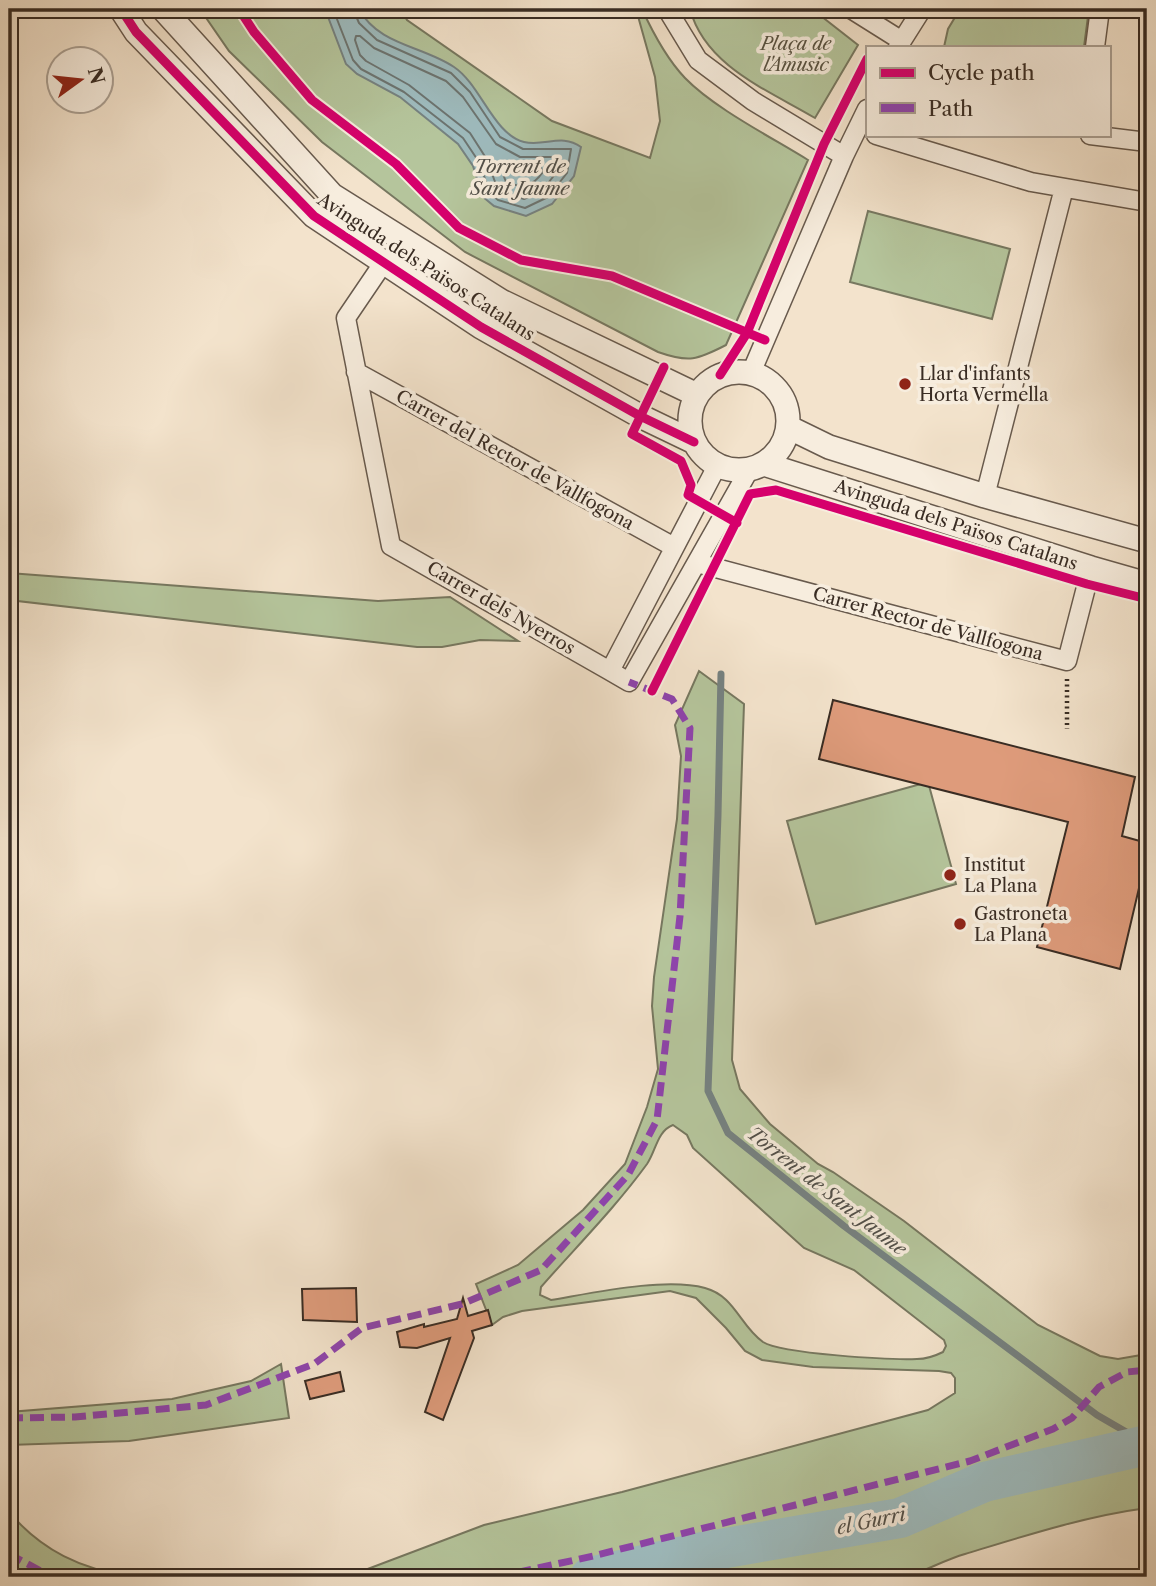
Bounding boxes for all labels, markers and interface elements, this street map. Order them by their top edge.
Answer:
park label: Plaça de l'Amusic [759,33,832,76]
north arrow [46,46,116,116]
legend [866,46,1110,136]
text: Cycle path [928,60,1035,85]
text: N [83,65,109,87]
text: Path [928,96,973,121]
water label: Torrent de Sant Jaume [470,155,570,200]
street label: Avinguda dels Països Catalans [312,188,539,346]
place label: Llar d'infants Horta Vermella [919,363,1049,406]
marker: Llar d'infants Horta Vermella [897,376,913,392]
street label: Carrer del Rector de Vallfogona [392,385,638,535]
street label: Avinguda dels Països Catalans [831,475,1080,575]
street label: Carrer dels Nyerros [423,557,579,659]
street label: Carrer Rector de Vallfogona [810,583,1046,665]
place label: Institut La Plana [964,854,1038,897]
marker: Institut La Plana [942,867,958,883]
place label: Gastroneta La Plana [974,903,1068,946]
marker: Gastroneta La Plana [952,916,968,932]
water label: Torrent de Sant Jaume [743,1122,912,1261]
water label: el Gurri [834,1502,909,1540]

